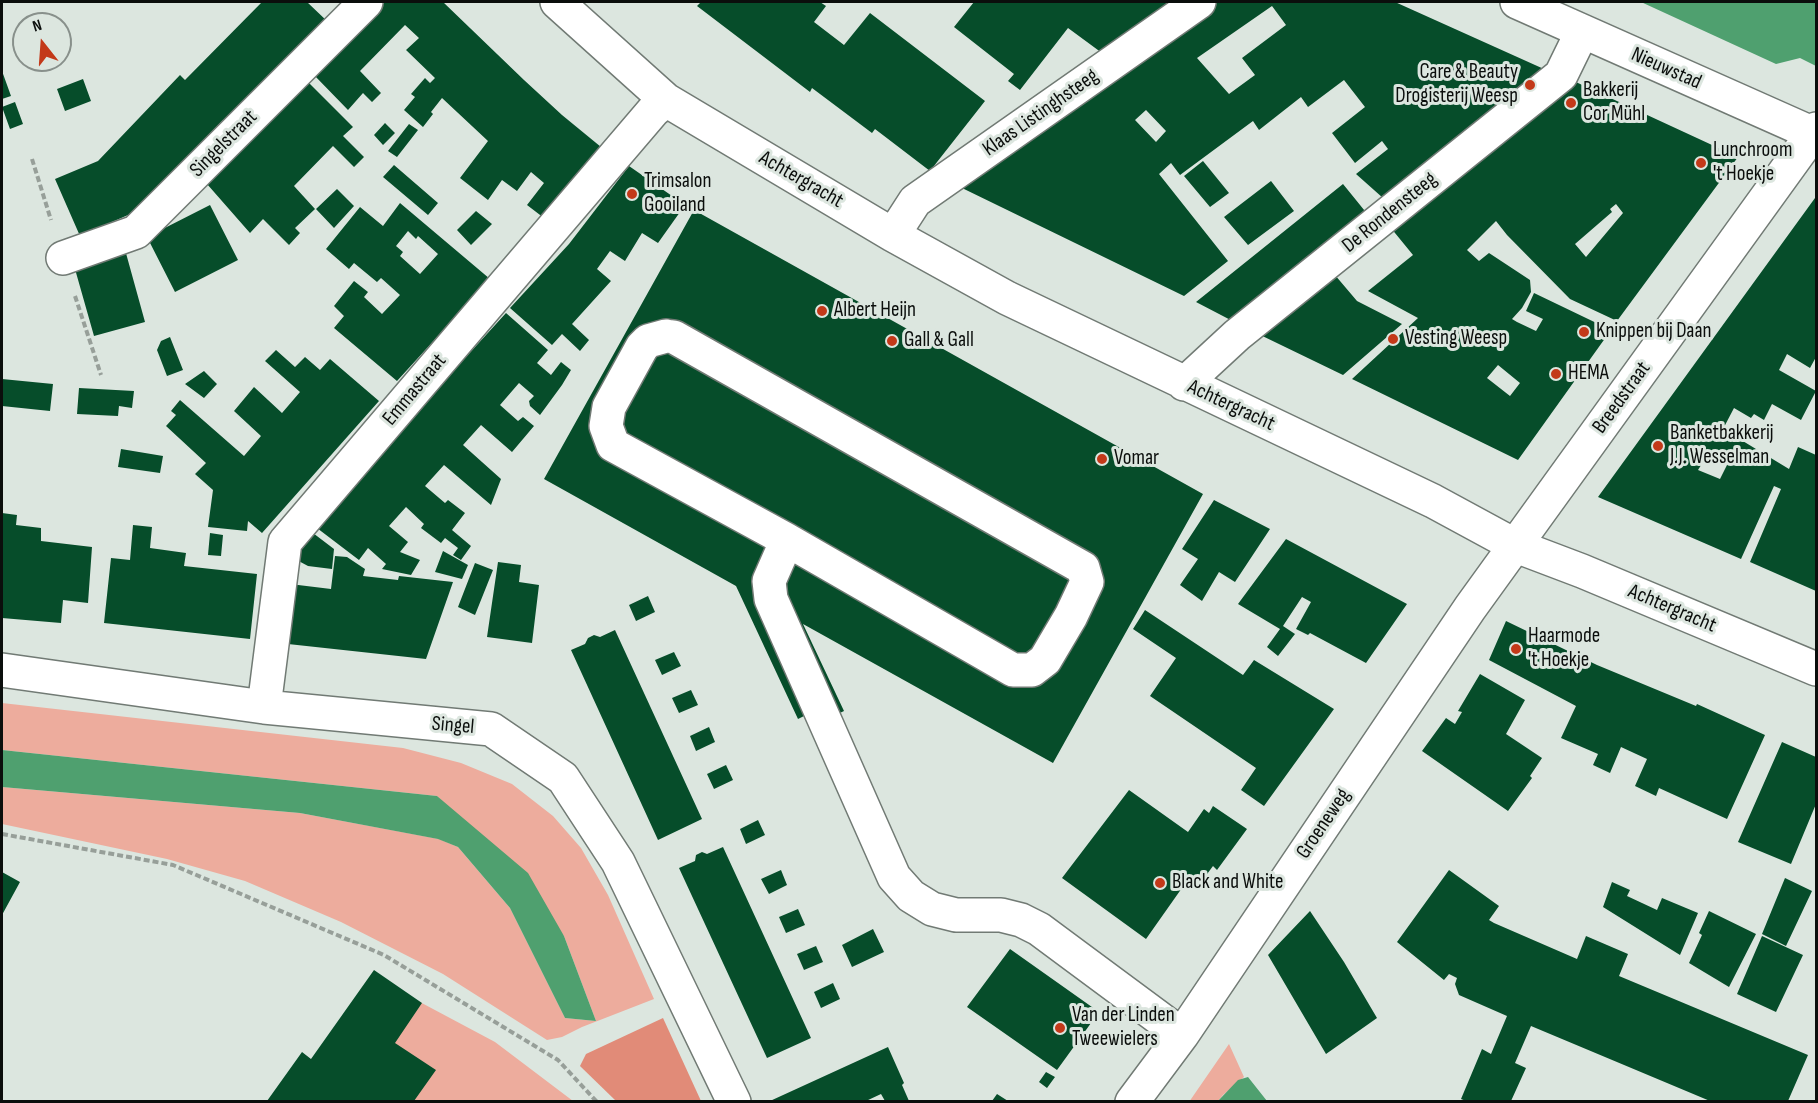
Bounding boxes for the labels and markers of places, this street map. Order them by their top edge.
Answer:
place label: Care & Beauty Drogisterij Weesp [1395,60,1518,110]
marker: Care & Beauty Drogisterij Weesp [1523,78,1537,92]
place label: Bakkerij Cor Mühl [1583,78,1645,128]
marker: Bakkerij Cor Mühl [1564,96,1578,110]
place label: Lunchroom 't Hoekje [1713,138,1793,188]
marker: Lunchroom 't Hoekje [1694,156,1708,170]
place label: Trimsalon Gooiland [644,169,712,219]
marker: Trimsalon Gooiland [625,187,639,201]
place label: Albert Heijn [834,298,916,324]
marker: Albert Heijn [815,304,829,318]
place label: Knippen bij Daan [1596,319,1711,345]
marker: Knippen bij Daan [1577,325,1591,339]
place label: Vesting Weesp [1405,326,1507,352]
place label: Gall & Gall [904,328,974,354]
marker: Vesting Weesp [1386,332,1400,346]
marker: Gall & Gall [885,334,899,348]
place label: HEMA [1568,361,1609,387]
marker: HEMA [1549,367,1563,381]
place label: Banketbakkerij J.J. Wesselman [1670,421,1774,471]
marker: Banketbakkerij J.J. Wesselman [1651,439,1665,453]
place label: Vomar [1114,446,1159,472]
marker: Vomar [1095,452,1109,466]
place label: Haarmode 't Hoekje [1528,624,1600,674]
marker: Haarmode 't Hoekje [1509,642,1523,656]
place label: Black and White [1172,870,1284,896]
marker: Black and White [1153,876,1167,890]
place label: Van der Linden Tweewielers [1072,1003,1175,1053]
marker: Van der Linden Tweewielers [1053,1021,1067,1035]

